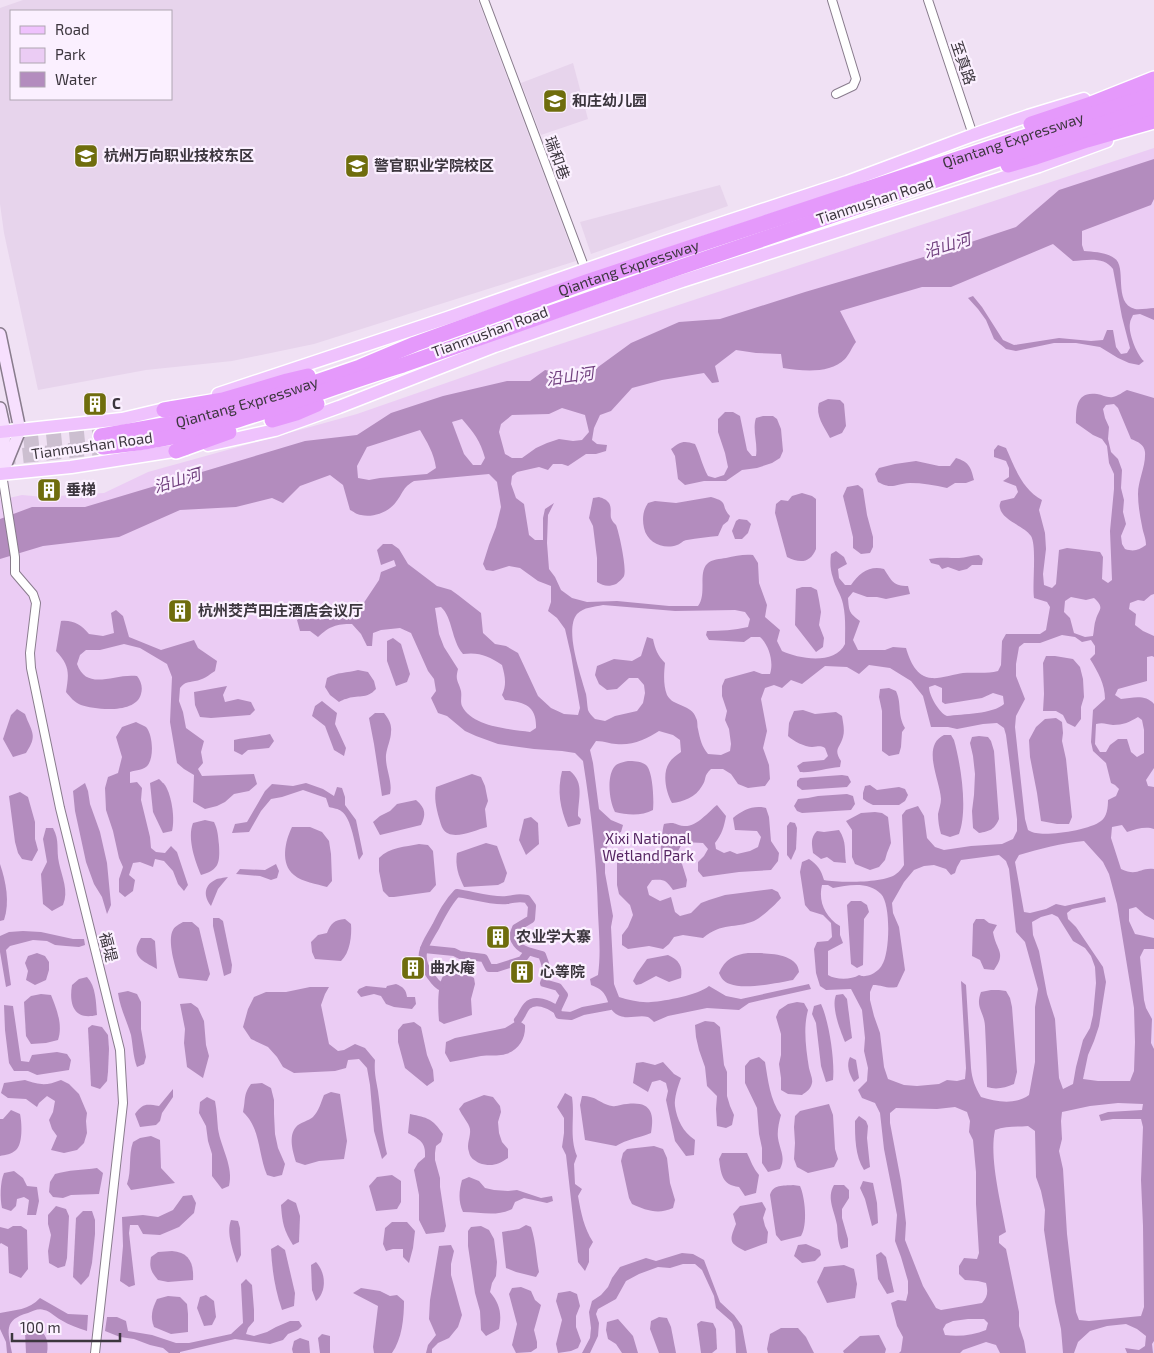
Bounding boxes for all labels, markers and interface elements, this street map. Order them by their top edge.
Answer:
legend [10,10,172,100]
text: Road [55,20,90,38]
street label: 至真路 [948,38,980,87]
text: Park [55,45,86,63]
text: Water [55,70,97,88]
school or university icon: 和庄幼儿园 [542,88,568,114]
place label: 和庄幼儿园 [572,91,647,109]
street label: Qiantang Expressway [940,108,1086,172]
street label: 瑞和巷 [542,133,574,182]
school or university icon: 杭州万向职业技校东区 [73,143,99,169]
place label: 杭州万向职业技校东区 [104,146,254,164]
school or university icon: 警官职业学院校区 [344,153,370,179]
place label: 警官职业学院校区 [374,156,494,174]
street label: Tianmushan Road [814,173,936,227]
water label: 沿山河 [921,228,975,261]
street label: Qiantang Expressway [555,235,701,300]
street label: Tianmushan Road [429,302,550,360]
water label: 沿山河 [545,362,598,388]
street label: Qiantang Expressway [174,372,320,432]
building icon: C [82,391,108,417]
place label: C [112,394,121,412]
street label: Tianmushan Road [30,428,154,462]
water label: 沿山河 [151,463,205,496]
building icon: 垂梯 [36,477,62,503]
place label: 垂梯 [66,480,96,498]
building icon: 杭州茭芦田庄酒店会议厅 [167,598,193,624]
place label: 杭州茭芦田庄酒店会议厅 [198,601,363,619]
park label: Xixi National Wetland Park [602,829,694,864]
building icon: 农业学大寨 [485,924,511,950]
place label: 农业学大寨 [516,927,591,945]
street label: 福堤 [97,930,121,963]
building icon: 曲水庵 [400,955,426,981]
place label: 曲水庵 [430,958,475,976]
building icon: 心等院 [509,959,535,985]
place label: 心等院 [540,962,585,980]
scale bar [12,1310,120,1342]
text: 100 m [20,1318,61,1336]

